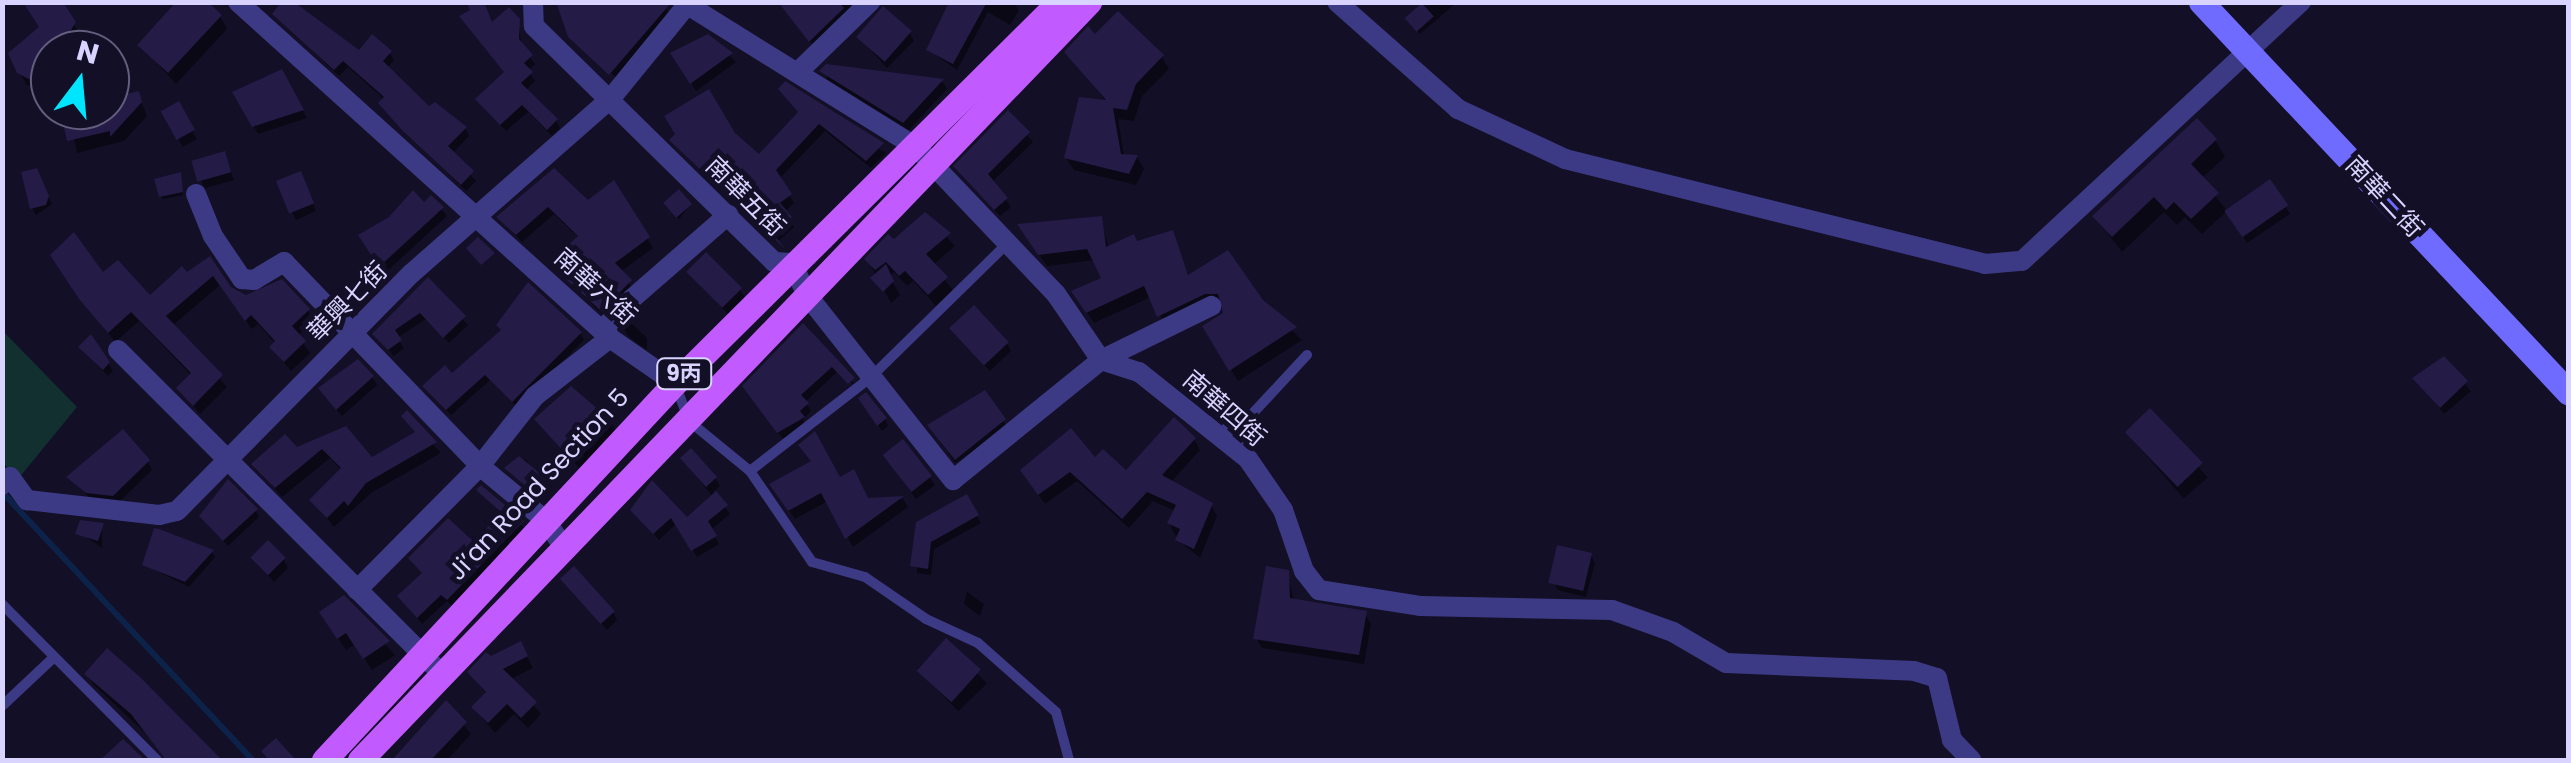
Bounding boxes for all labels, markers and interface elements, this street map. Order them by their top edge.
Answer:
north arrow [30,30,130,130]
text: N [72,31,103,74]
street label: 南華二街 [2339,150,2429,244]
street label: 南華五街 [699,151,791,243]
street label: 南華六街 [548,242,642,332]
street label: 華興七街 [302,256,394,348]
road number: 9丙 [654,357,714,391]
street label: 南華四街 [1176,365,1272,453]
street label: Ji’an Road Section 5 [442,383,636,587]

